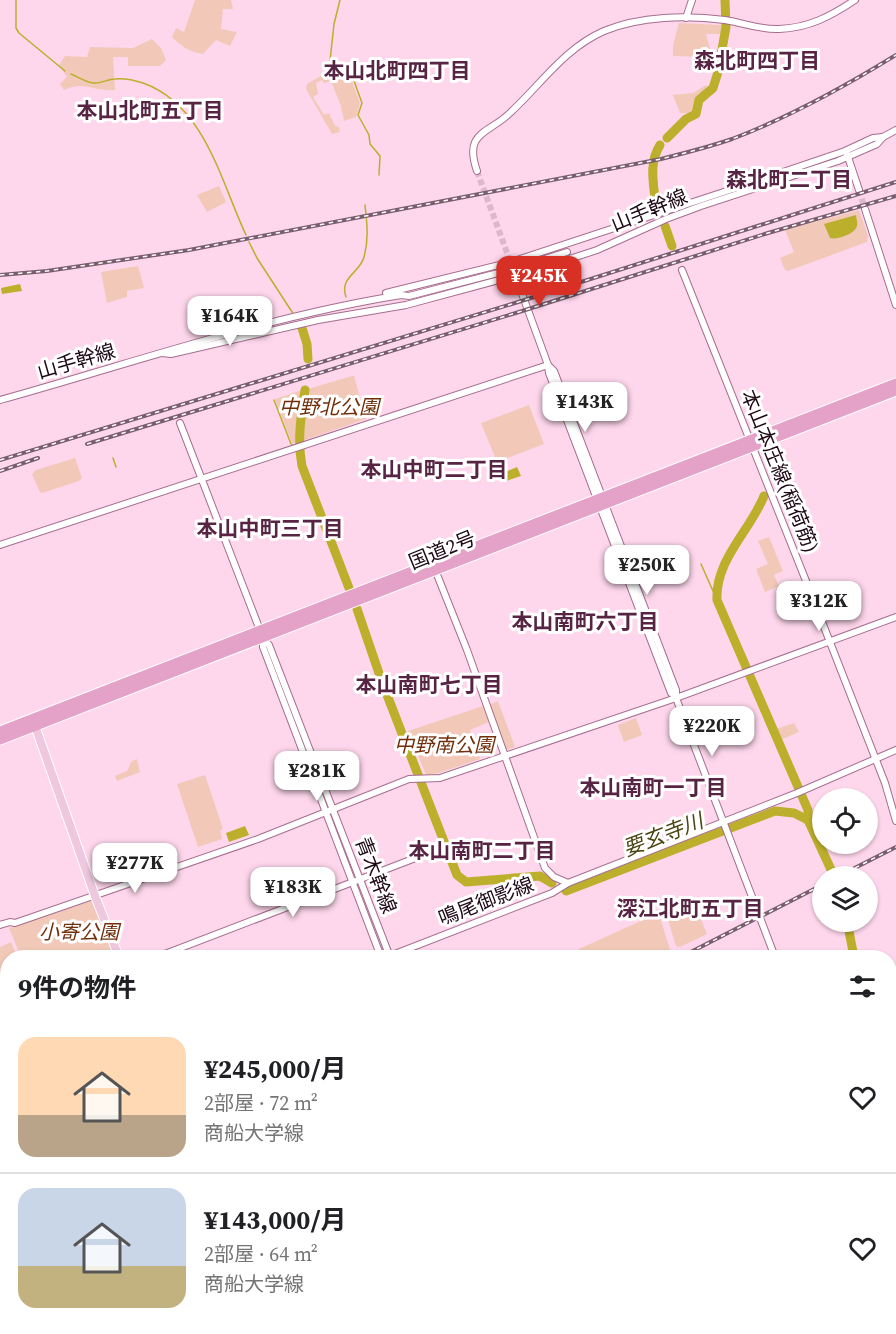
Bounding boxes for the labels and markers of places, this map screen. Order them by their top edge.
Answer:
pin: ¥245K [497,256,581,307]
pin: ¥164K [188,296,272,347]
pin: ¥143K [543,382,627,433]
pin: ¥250K [605,545,689,596]
pin: ¥312K [777,581,861,632]
pin: ¥220K [670,706,754,757]
pin: ¥281K [275,751,359,802]
pin: ¥277K [93,843,177,894]
pin: ¥183K [251,867,335,918]

